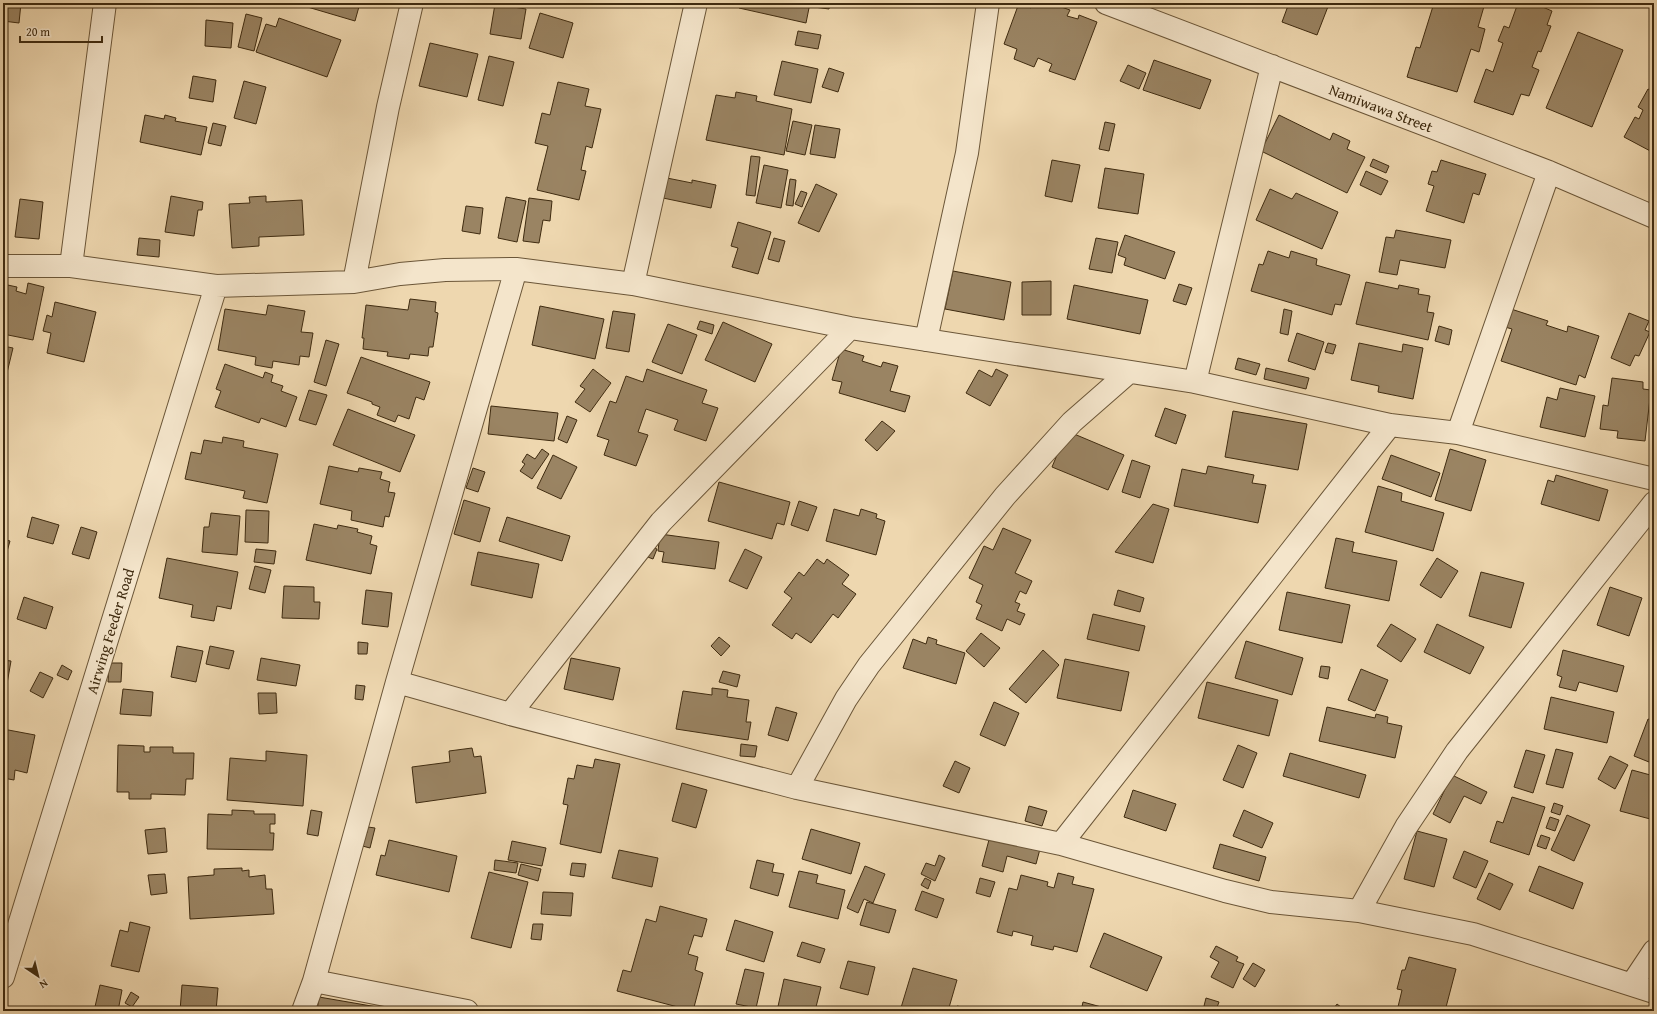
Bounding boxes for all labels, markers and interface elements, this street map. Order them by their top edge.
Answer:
scale bar [20,18,102,44]
text: 20 m [26,23,50,40]
street label: Namiwawa Street [1326,79,1436,138]
street label: Airwing Feeder Road [81,566,139,696]
north arrow [18,956,58,996]
text: N [36,976,51,993]

